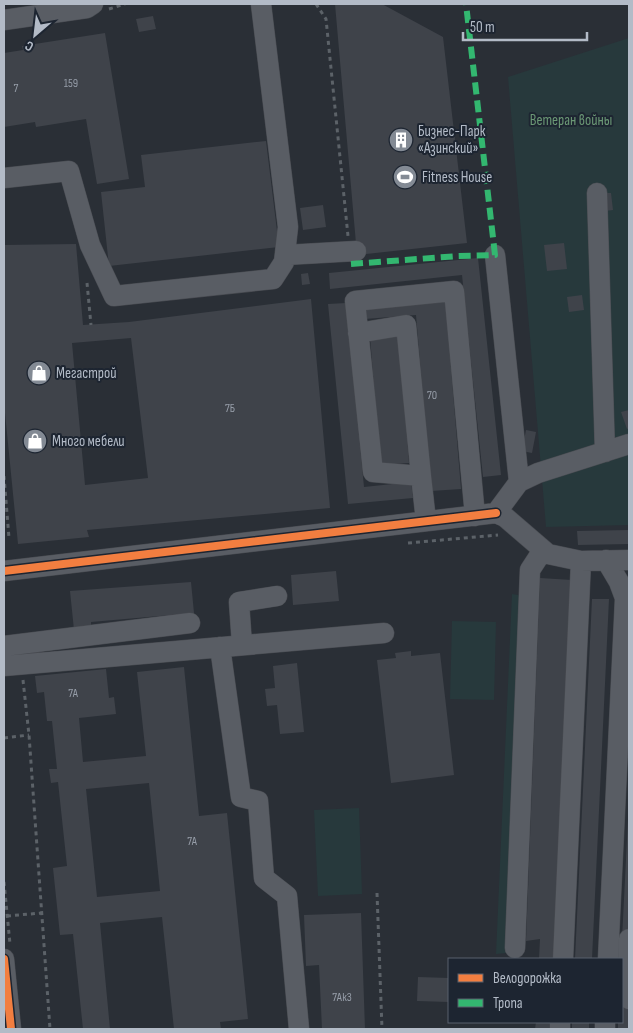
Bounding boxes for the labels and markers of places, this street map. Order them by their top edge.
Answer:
place label: Бизнес-Парк «Азинский» [418,122,486,158]
building icon: Бизнес-Парк «Азинский» [388,127,414,153]
sports icon: Fitness House [392,164,418,190]
place label: Fitness House [422,168,492,187]
shop icon: Мегастрой [26,360,52,386]
place label: Мегастрой [56,364,116,383]
shop icon: Много мебели [22,428,48,454]
place label: Много мебели [52,432,125,451]

